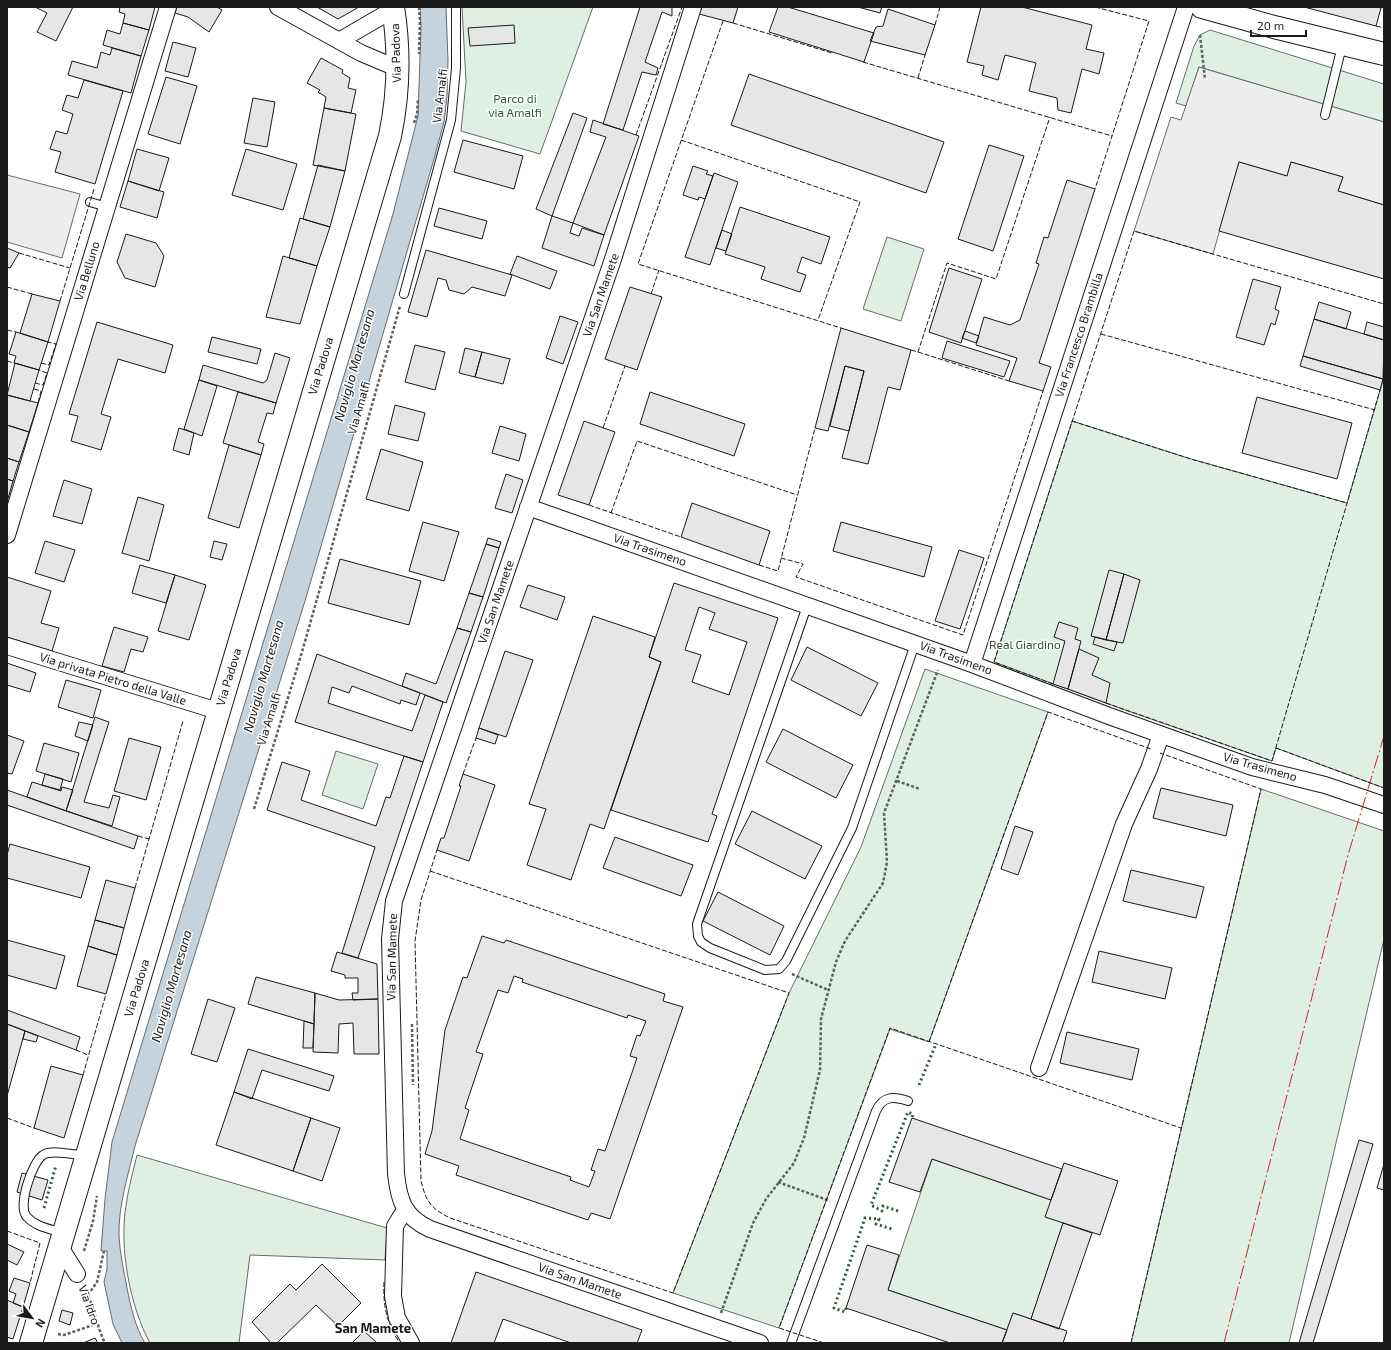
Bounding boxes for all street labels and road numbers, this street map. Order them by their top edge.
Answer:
street label: Via Padova [387,23,403,83]
street label: Via Amalfi [429,68,449,124]
street label: Via Belluno [70,239,102,302]
street label: Via San Mamete [579,251,621,338]
street label: Via Francesco Brambilla [1051,270,1105,399]
street label: Via Padova [305,335,335,396]
street label: Via Amalfi [344,380,372,436]
street label: Via Trasimeno [612,530,689,568]
street label: Via San Mamete [474,558,516,645]
street label: Via Trasimeno [918,637,995,677]
street label: Via Padova [213,646,243,707]
street label: Via privata Pietro della Valle [38,649,188,707]
street label: Via Amalfi [253,691,283,747]
street label: Via Trasimeno [1222,749,1299,783]
street label: Via San Mamete [383,913,399,1001]
street label: Via Padova [121,957,151,1018]
street label: Via San Mamete [537,1259,624,1301]
street label: Via Idro [76,1283,104,1327]

